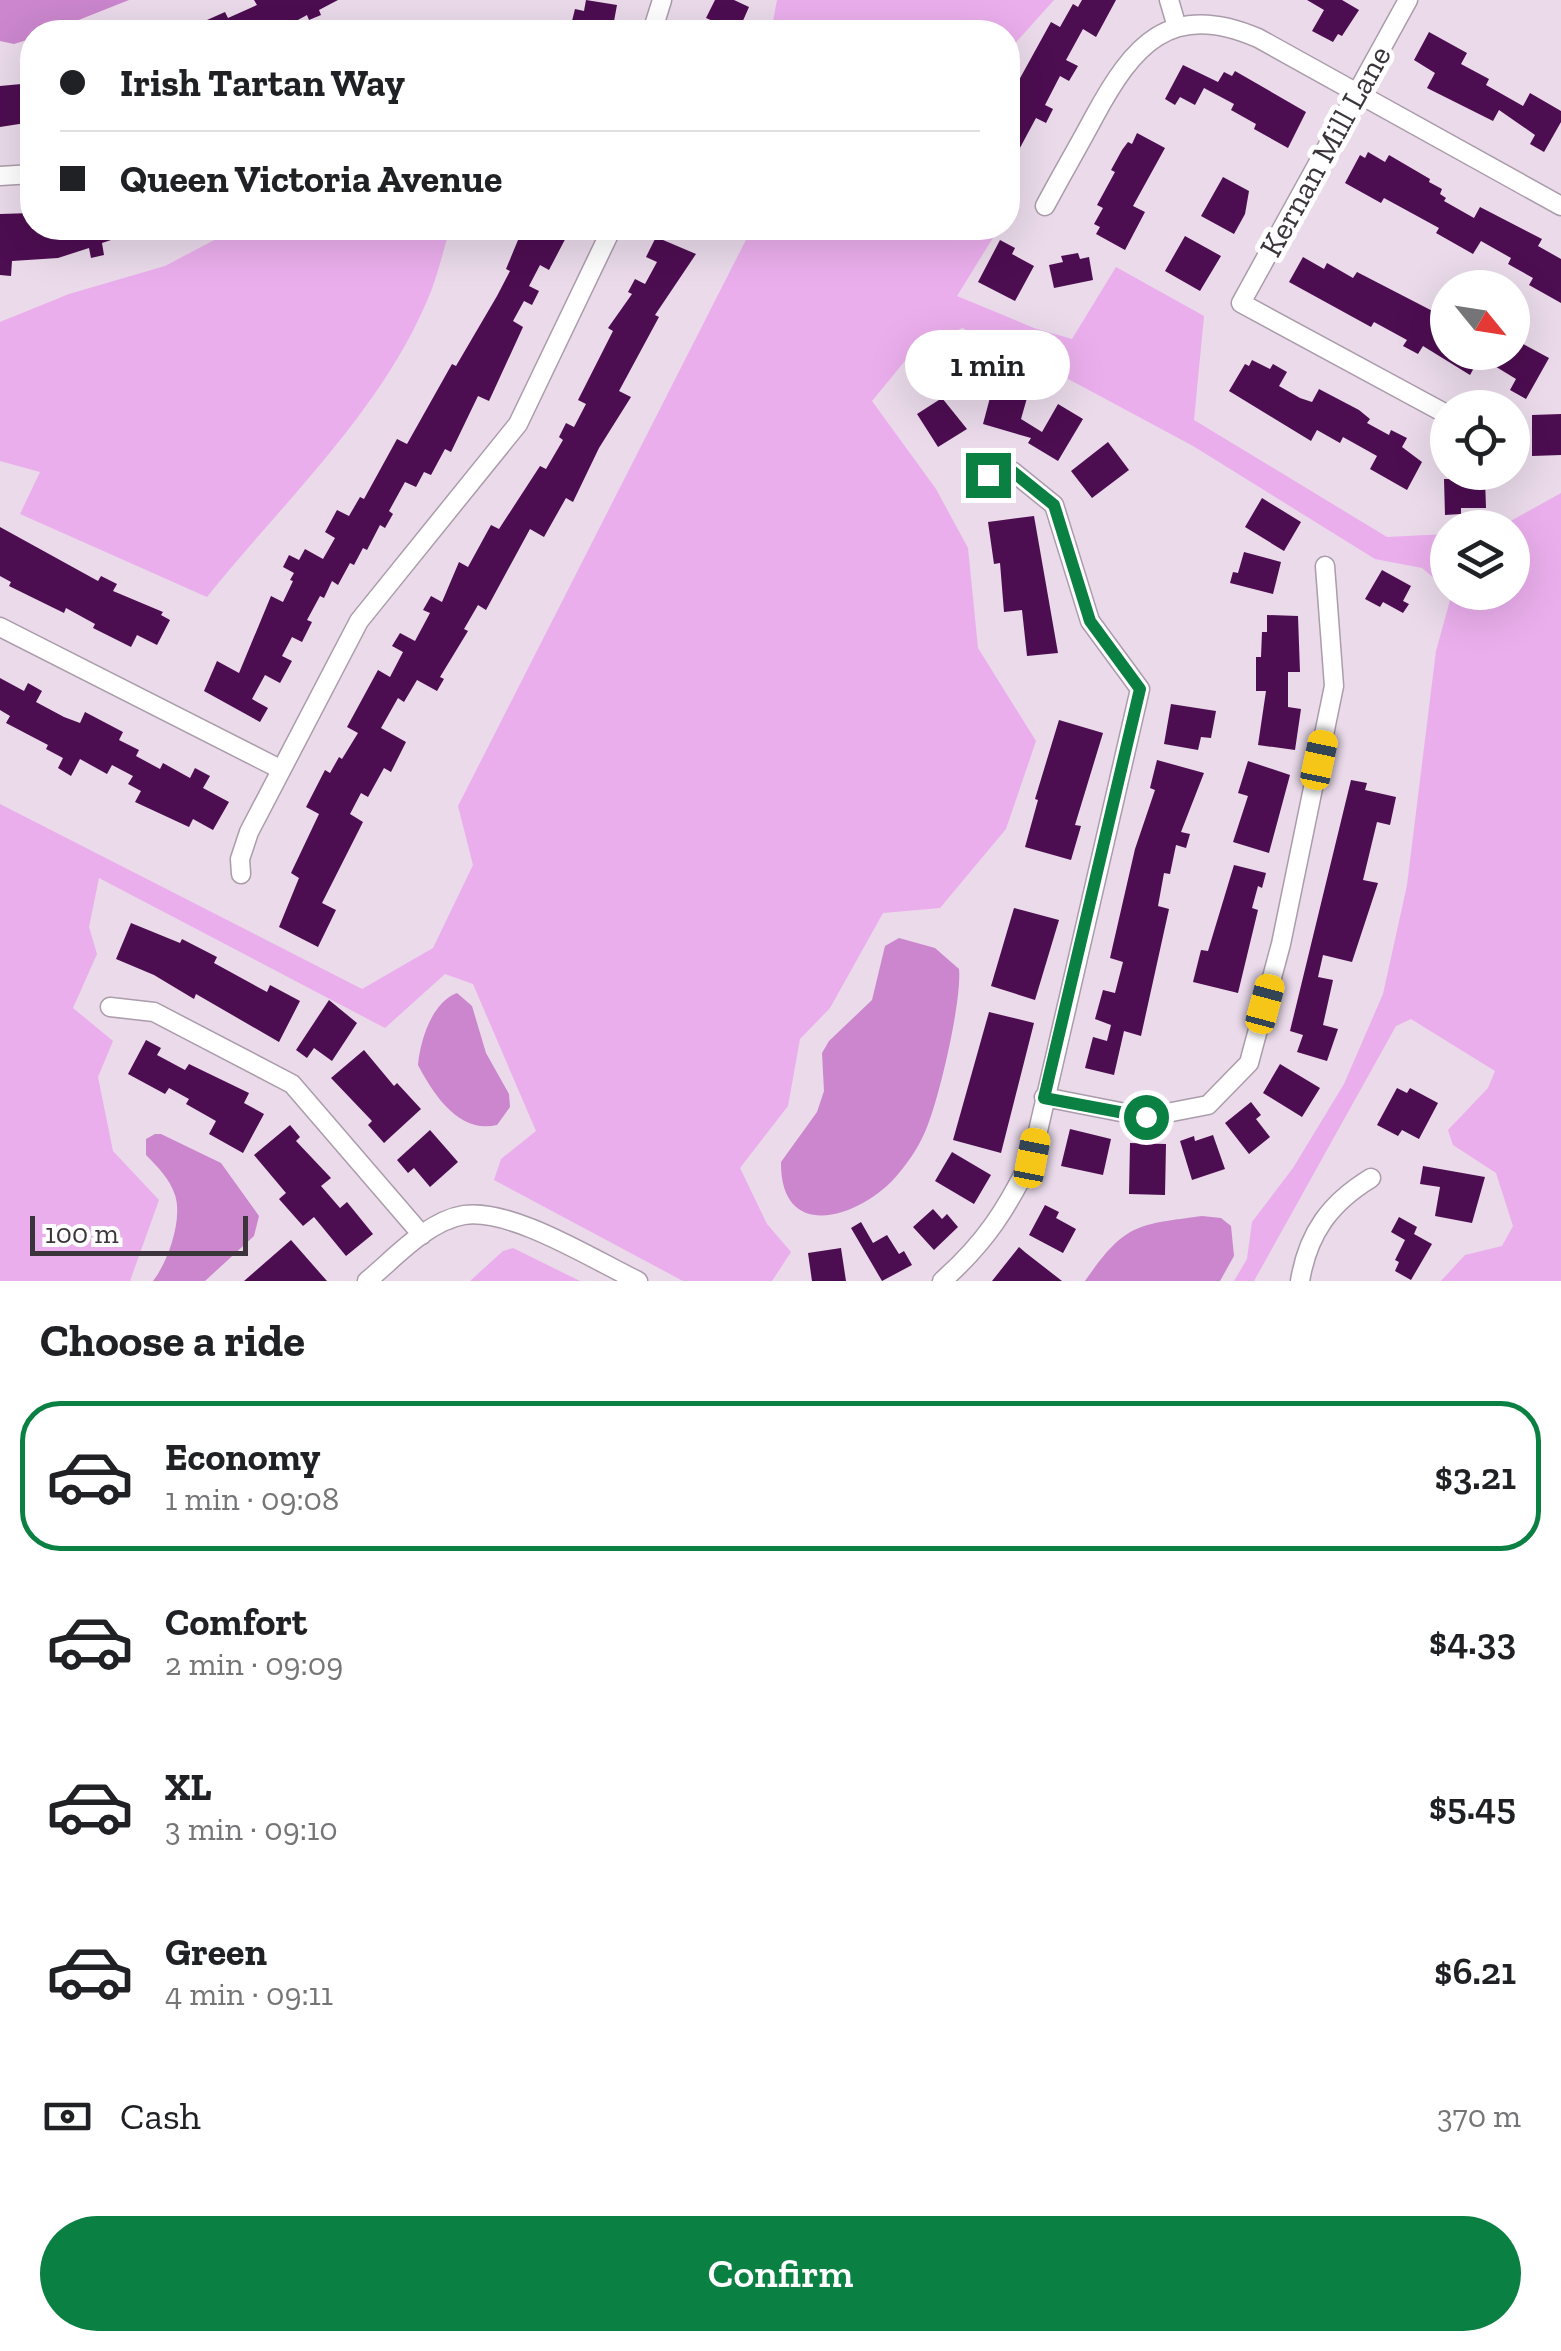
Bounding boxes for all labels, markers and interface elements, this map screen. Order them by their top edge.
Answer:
street label: Kernan Mill Lane [1251,39,1399,263]
text: Irish Tartan Way [120,60,405,106]
text: Queen Victoria Avenue [120,156,502,202]
north arrow [1430,270,1530,370]
map controls [1430,270,1530,610]
callout: 1 min [906,330,1070,400]
text: 1 min [950,346,1025,384]
button: locate [1430,390,1530,490]
route end [966,453,1011,498]
button: layers [1430,510,1530,610]
car [1298,728,1340,792]
car [1243,971,1287,1037]
route start [1124,1095,1169,1140]
car [1012,1126,1052,1190]
scale bar [30,1211,248,1256]
text: 100 m [45,1217,119,1250]
text: Choose a ride [40,1314,305,1368]
icon: car [45,1431,135,1521]
text: Economy [165,1434,320,1480]
text: $3.21 [1434,1453,1516,1499]
text: 1 min · 09:08 [165,1480,339,1518]
icon: car [45,1596,135,1686]
text: Comfort [165,1599,307,1645]
text: $4.33 [1429,1618,1516,1664]
text: 2 min · 09:09 [165,1645,343,1683]
icon: car [45,1761,135,1851]
text: XL [165,1764,212,1810]
text: $5.45 [1429,1783,1516,1829]
text: 3 min · 09:10 [165,1810,338,1848]
icon: car [45,1926,135,2016]
text: Green [165,1929,267,1975]
text: $6.21 [1434,1948,1516,1994]
text: 4 min · 09:11 [165,1975,333,2013]
icon: cash [40,2089,95,2144]
text: Cash [120,2093,201,2139]
text: 370 m [1437,2097,1521,2135]
button: Confirm [40,2216,1521,2331]

